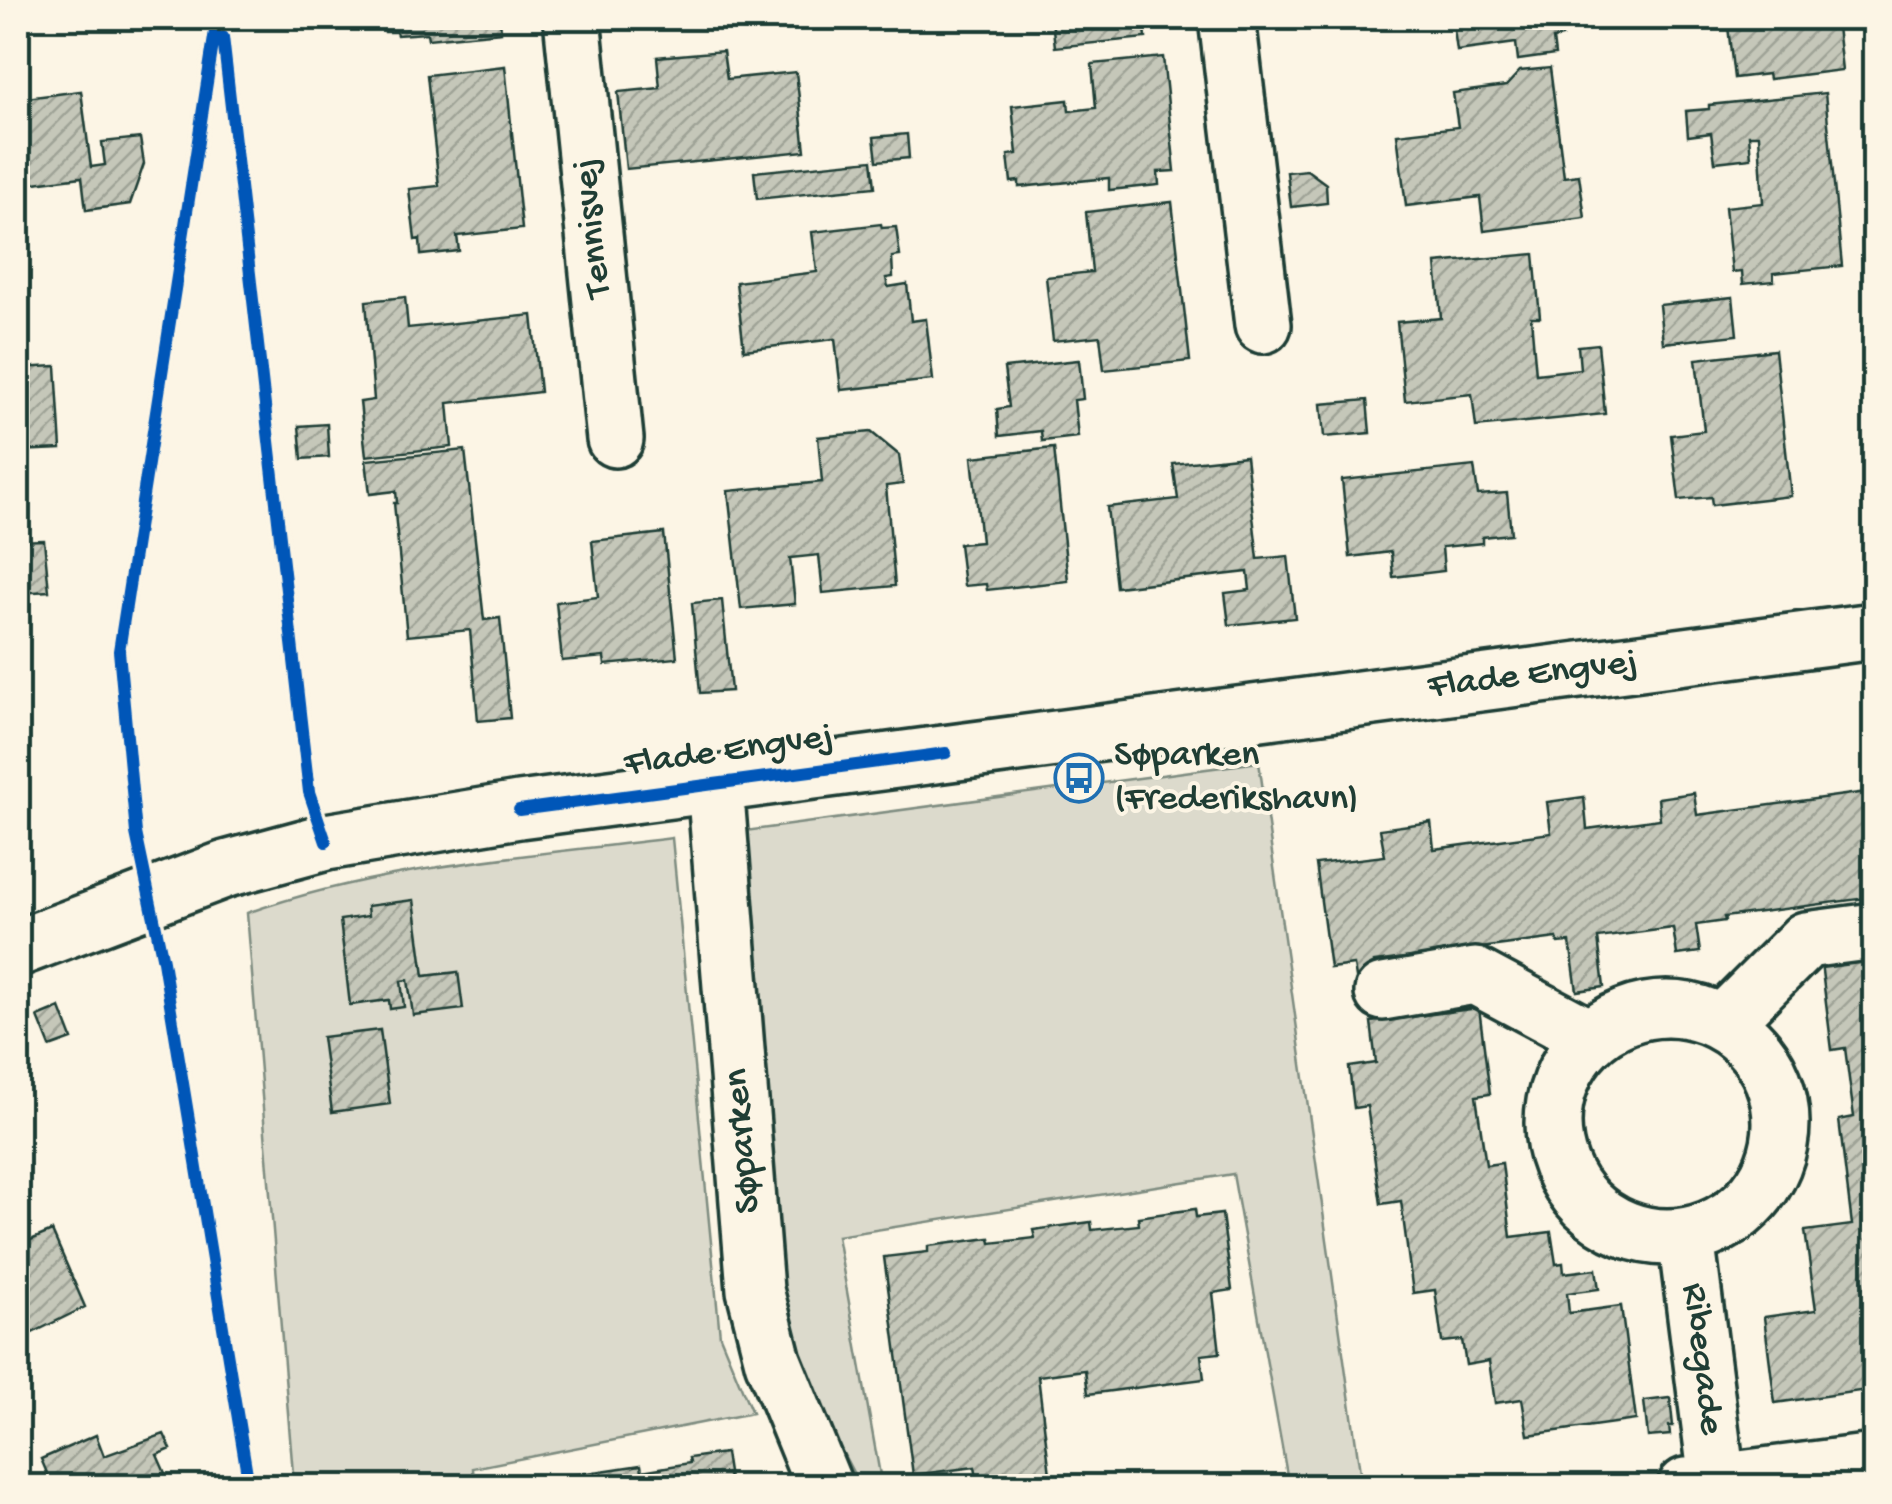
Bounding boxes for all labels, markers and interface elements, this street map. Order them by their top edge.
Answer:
street label: Tennisvej [565,156,623,302]
street label: Flade Engvej [1425,641,1640,711]
street label: Flade Engvej [621,716,836,789]
place label: Søparken (Frederikshavn) [1114,734,1359,822]
bus stop icon: Søparken (Frederikshavn) [1053,752,1105,804]
street label: Søparken [716,1067,772,1215]
street label: Ribegade [1670,1281,1732,1438]

